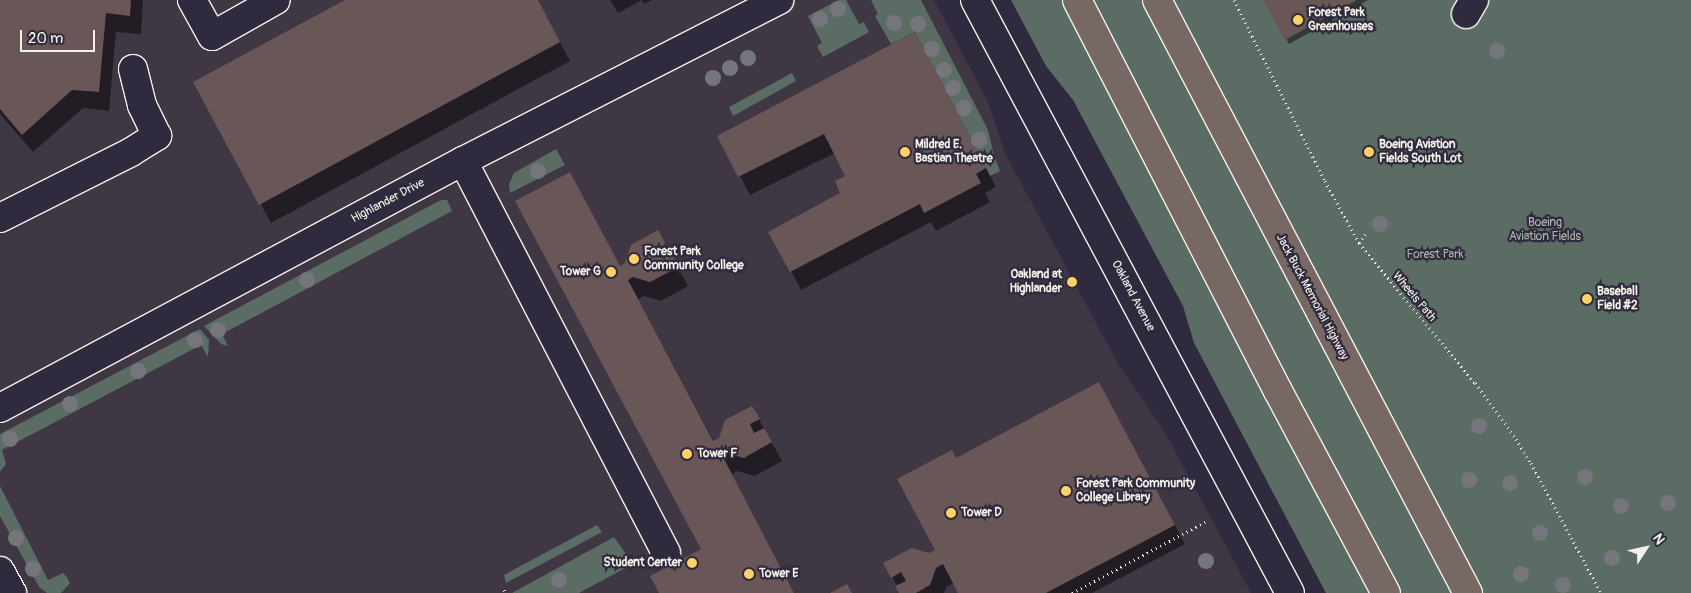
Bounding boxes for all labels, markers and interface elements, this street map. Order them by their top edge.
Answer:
place label: Forest Park Greenhouses [1308,6,1373,34]
marker: Forest Park Greenhouses [1292,14,1304,26]
scale bar [22,20,98,52]
text: 20 m [28,29,63,48]
place label: Mildred E. Bastian Theatre [915,138,993,166]
place label: Boeing Aviation Fields South Lot [1379,138,1462,166]
marker: Mildred E. Bastian Theatre [899,146,911,158]
marker: Boeing Aviation Fields South Lot [1363,146,1375,158]
street label: Highlander Drive [349,176,427,226]
park label: Boeing Aviation Fields [1509,216,1581,244]
street label: Jack Buck Memorial Highway [1273,231,1351,363]
place label: Forest Park Community College [644,245,744,273]
park label: Forest Park [1407,248,1463,262]
marker: Forest Park Community College [628,253,640,265]
street label: Oakland Avenue [1108,258,1158,334]
place label: Tower G [560,265,601,279]
marker: Tower G [605,266,617,278]
place label: Oakland at Highlander [1009,268,1062,296]
street label: Wheels Path [1389,269,1439,325]
marker: Oakland at Highlander [1066,276,1078,288]
place label: Baseball Field #2 [1597,285,1638,313]
marker: Baseball Field #2 [1581,293,1593,305]
place label: Tower F [697,447,738,461]
marker: Tower F [681,448,693,460]
place label: Forest Park Community College Library [1076,477,1195,505]
marker: Forest Park Community College Library [1060,485,1072,497]
place label: Tower D [961,506,1002,520]
marker: Tower D [945,507,957,519]
north arrow [1621,523,1671,573]
text: N [1649,530,1668,548]
place label: Student Center [604,556,682,570]
marker: Student Center [686,557,698,569]
place label: Tower E [759,567,799,581]
marker: Tower E [743,568,755,580]

